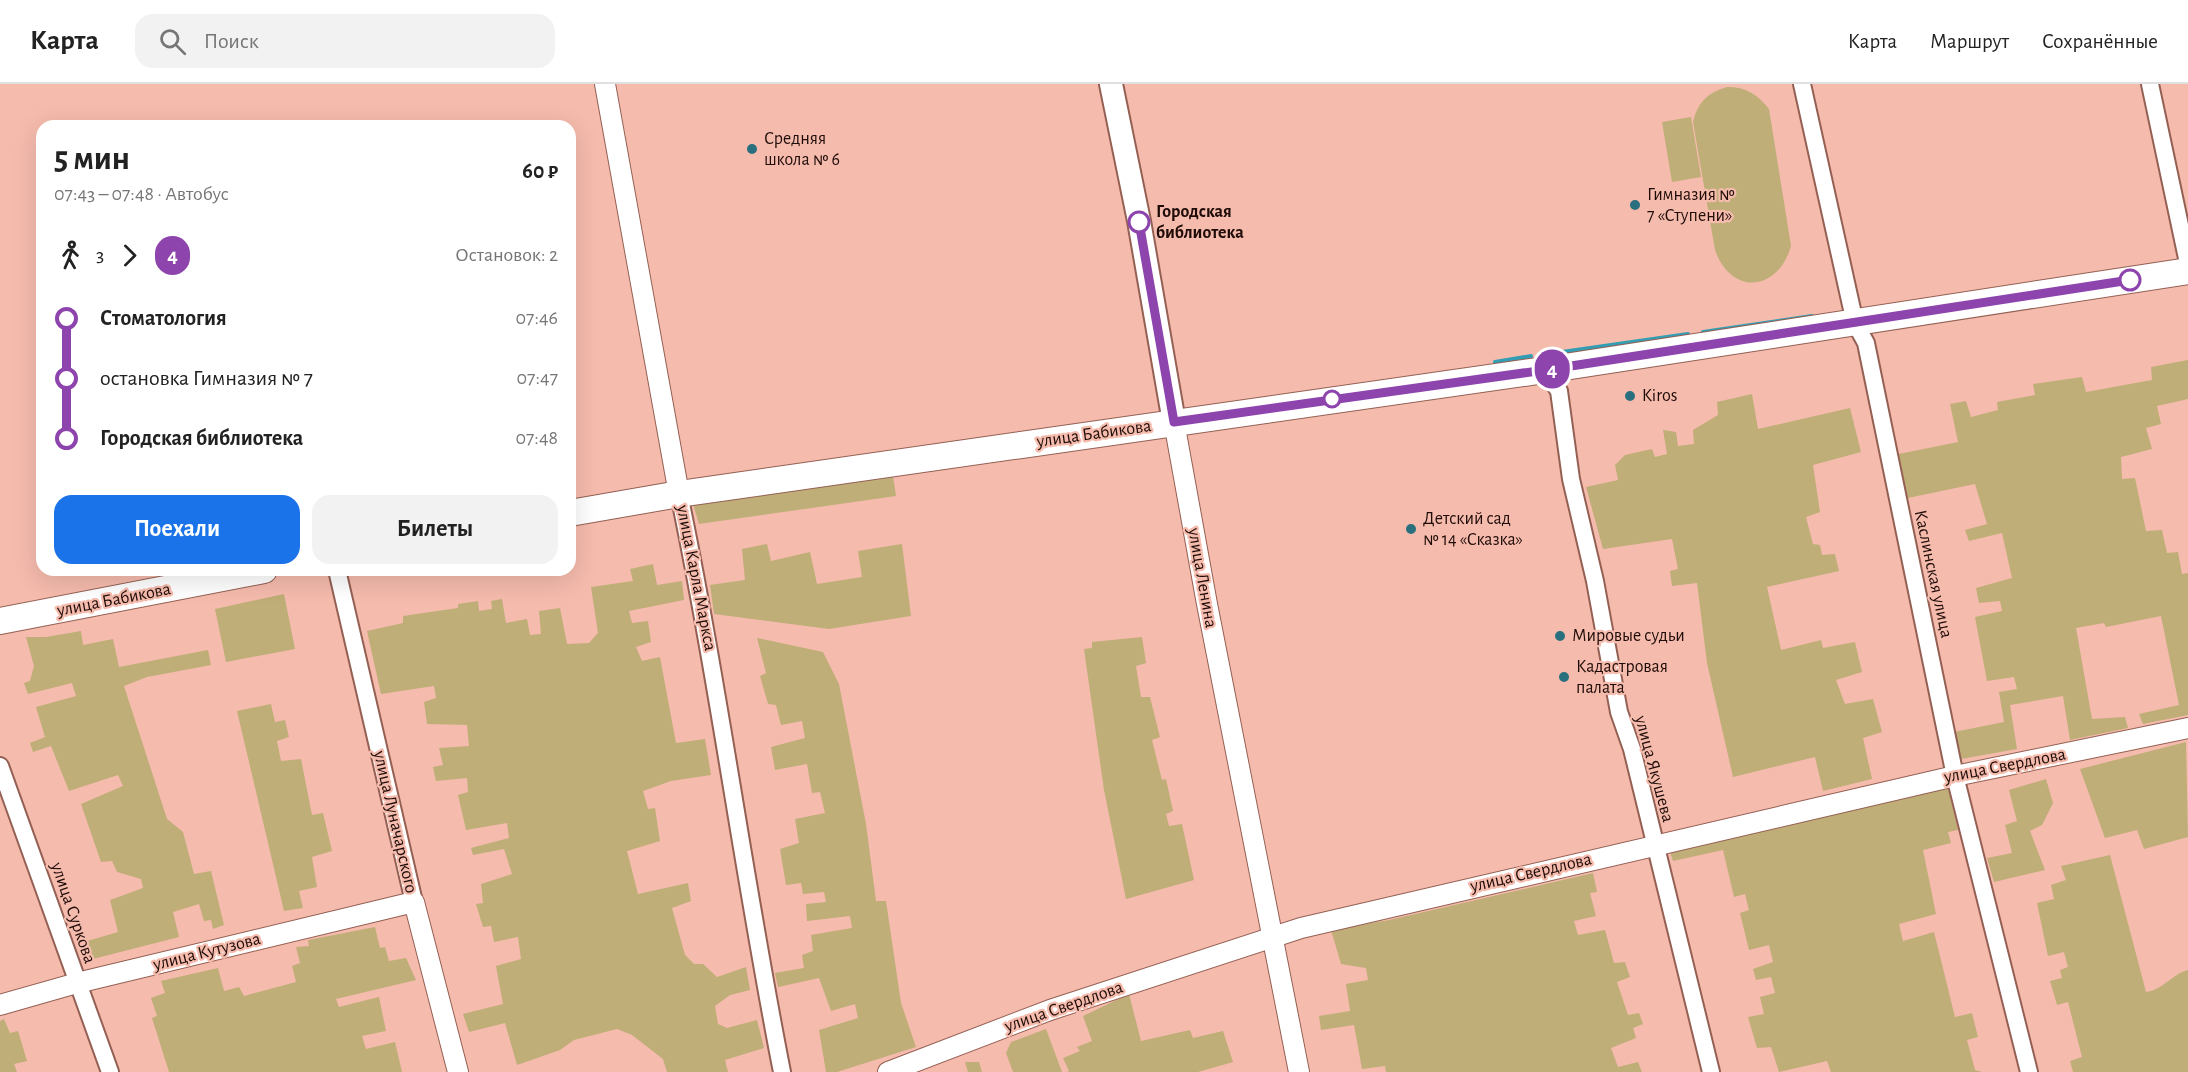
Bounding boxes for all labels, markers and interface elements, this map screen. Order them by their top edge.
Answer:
search box [135,14,555,68]
icon: search [156,25,189,58]
text: Карта [30,27,99,55]
text: Поиск [204,30,259,52]
text: Карта [1848,31,1897,52]
text: Маршрут [1930,31,2009,52]
text: Сохранённые [2042,31,2158,52]
place label: Средняя школа № 6 [764,130,840,169]
marker: Средняя школа № 6 [745,142,759,156]
text: 5 мин [54,143,130,176]
text: 60 ₽ [522,160,558,182]
text: 07:43 – 07:48 · Автобус [54,184,229,204]
place label: Гимназия № 7 «Ступени» [1647,186,1735,225]
marker: Гимназия № 7 «Ступени» [1628,198,1642,212]
place label: Городская библиотека [1156,203,1244,242]
marker: Городская библиотека [1128,211,1150,233]
icon: walk [54,239,87,272]
icon: forward [113,239,146,272]
text: 3 [96,245,104,265]
text: 4 [167,245,178,266]
text: Остановок: 2 [455,245,558,265]
unlabelled marker [2119,269,2141,291]
text: Стоматология [100,307,227,329]
text: 07:46 [516,308,558,328]
line badge: 4 [1532,350,1572,388]
text: 4 [1547,359,1557,380]
text: остановка Гимназия № 7 [100,367,313,389]
text: 07:47 [517,368,558,388]
place label: Kiros [1642,387,1678,405]
marker: Kiros [1623,389,1637,403]
unlabelled marker [1323,390,1341,408]
street label: улица Бабикова [1034,416,1152,451]
text: Городская библиотека [100,427,303,449]
text: 07:48 [515,428,558,448]
button: Поехали [54,495,300,564]
button: Билеты [312,495,558,564]
street label: улица Карла Маркса [673,503,719,652]
street label: Каслинская улица [1911,508,1955,640]
place label: Детский сад № 14 «Сказка» [1423,510,1523,549]
marker: Детский сад № 14 «Сказка» [1404,522,1418,536]
street label: улица Ленина [1184,526,1220,629]
street label: улица Бабикова [54,579,172,620]
place label: Мировые судьи [1572,627,1685,645]
marker: Мировые судьи [1553,629,1567,643]
place label: Кадастровая палата [1576,658,1668,697]
marker: Кадастровая палата [1557,670,1571,684]
street label: улица Якушева [1631,713,1677,824]
street label: улица Свердлова [1942,745,2067,787]
street label: улица Луначарского [370,748,420,895]
street label: улица Свердлова [1468,850,1593,896]
street label: улица Суркова [47,859,99,966]
street label: улица Кутузова [151,930,263,974]
street label: улица Свердлова [1002,978,1125,1036]

